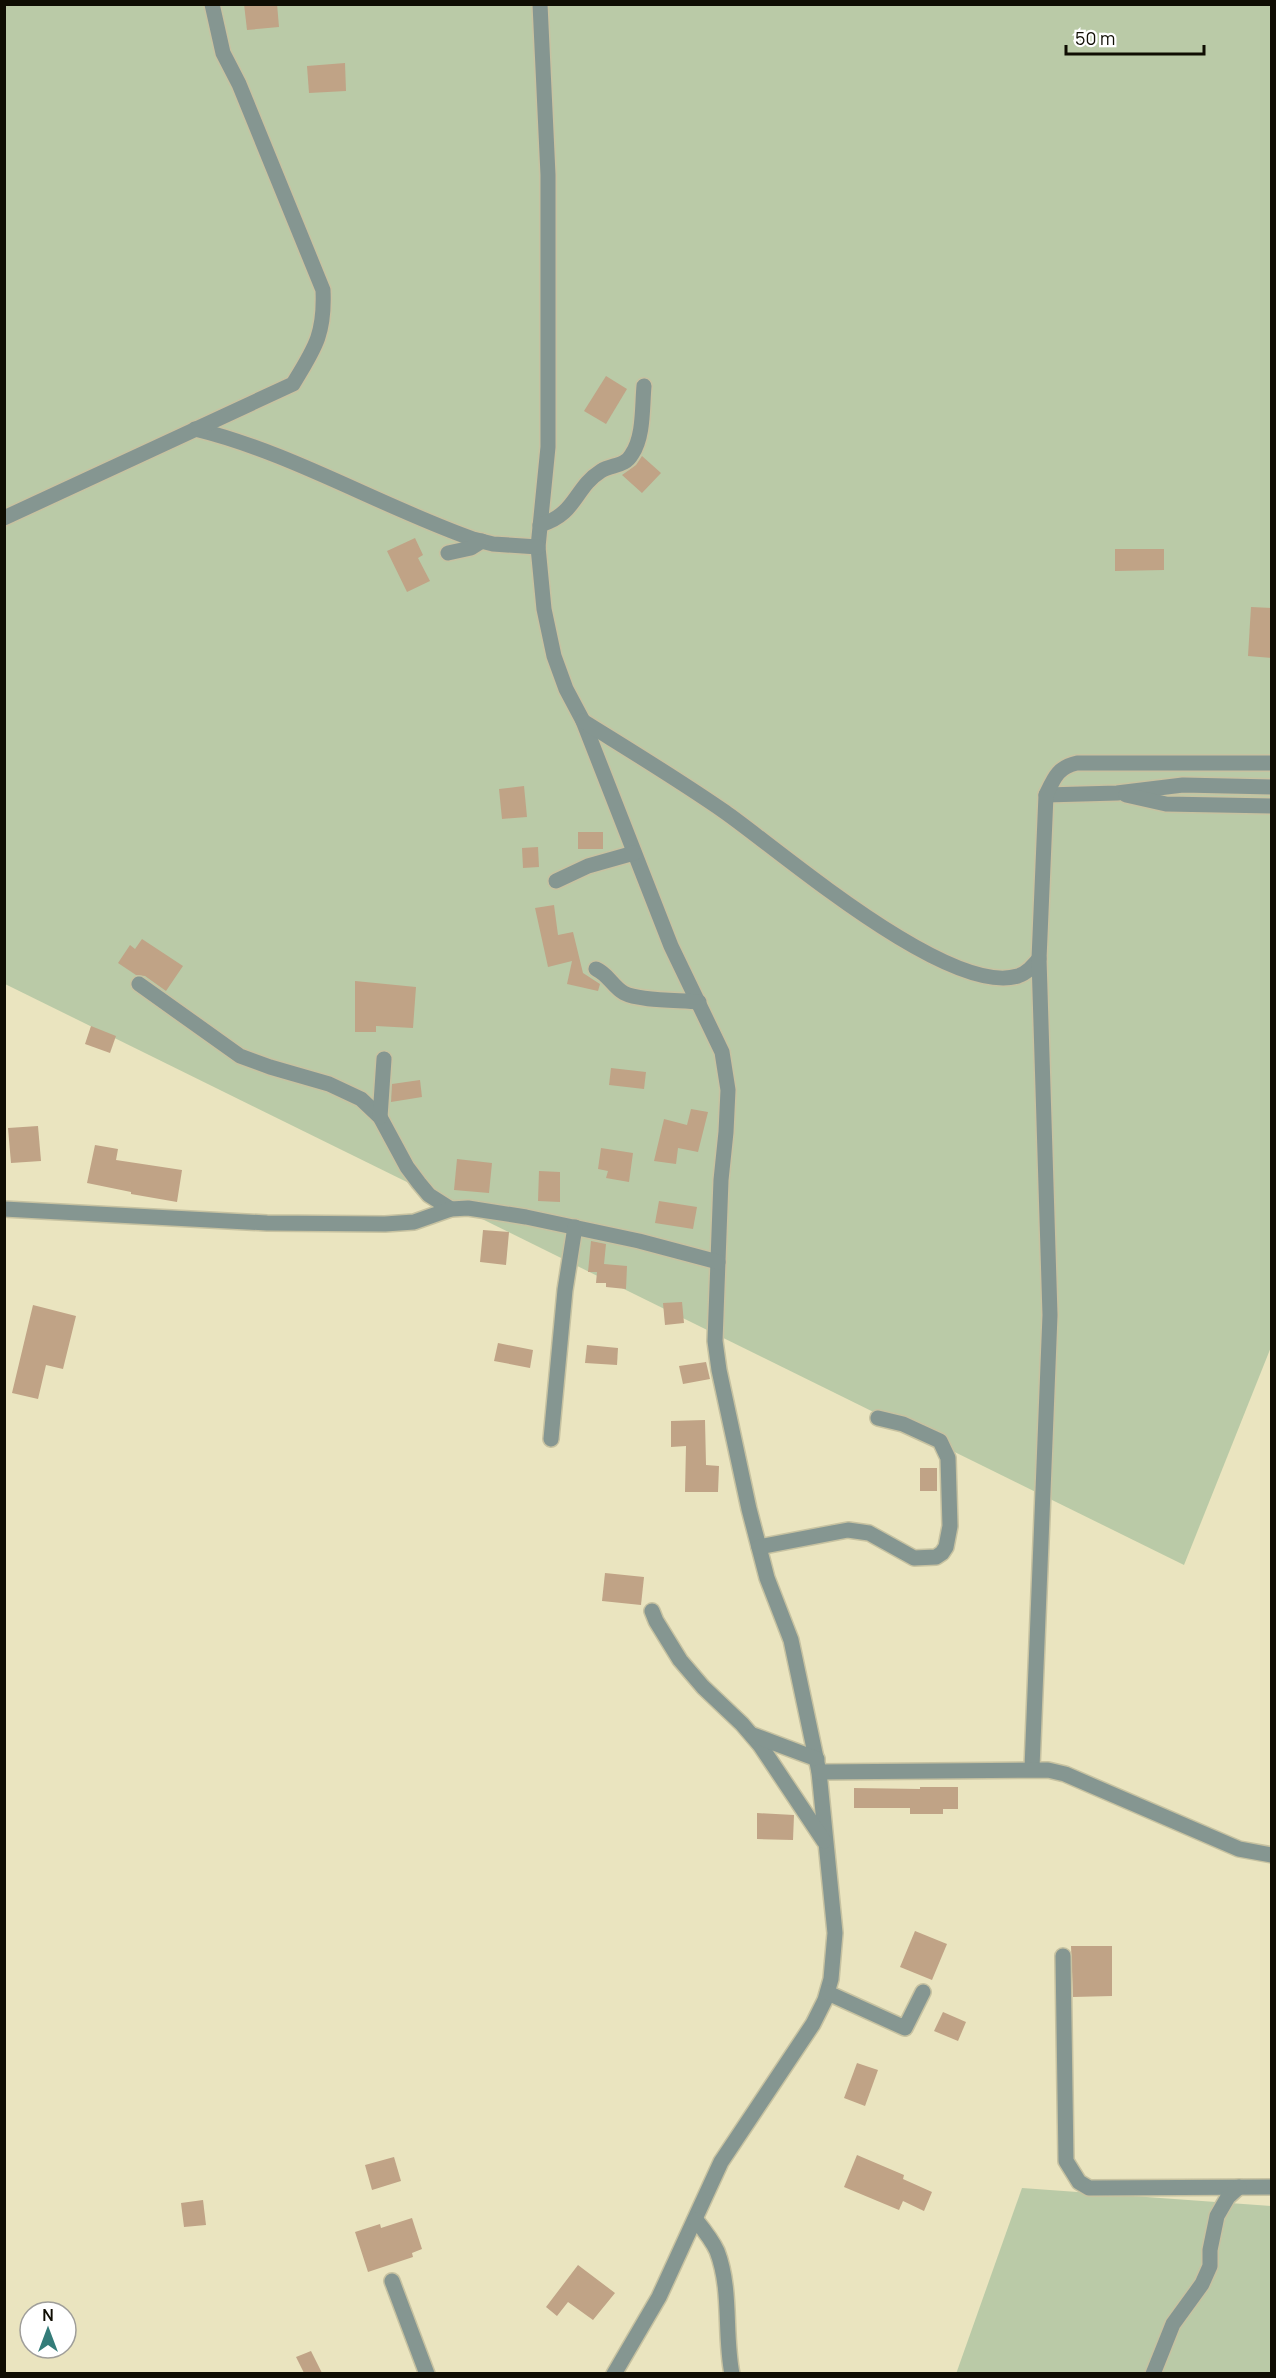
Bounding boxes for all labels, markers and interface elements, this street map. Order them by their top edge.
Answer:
scale bar [1066,18,1204,56]
text: 50 m [1075,26,1115,50]
north arrow [18,2300,78,2360]
text: N [42,2304,54,2326]

